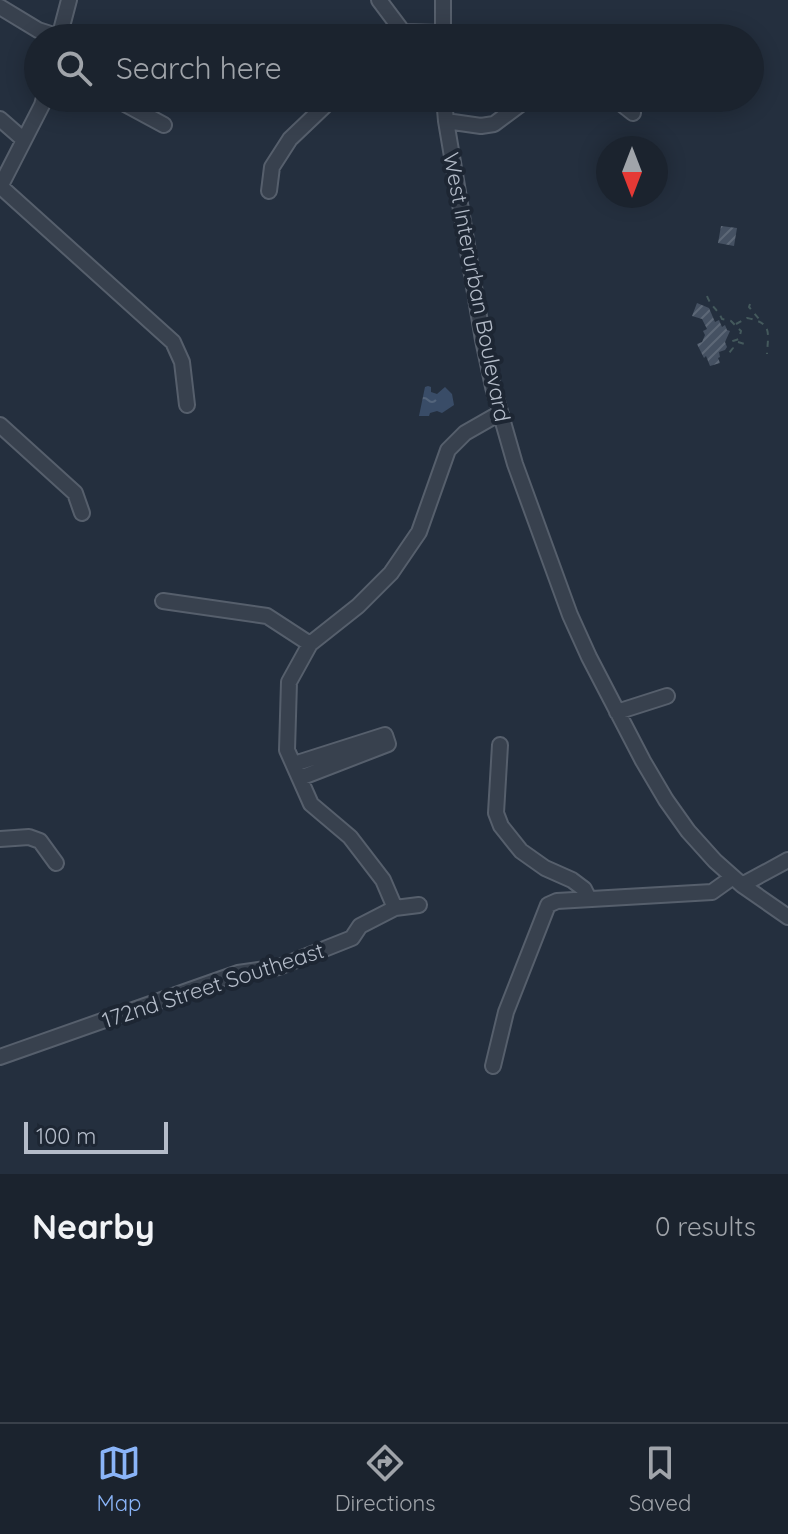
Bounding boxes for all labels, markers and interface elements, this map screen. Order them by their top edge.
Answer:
search box [24,24,764,112]
icon: search [52,46,96,90]
text: Search here [116,49,282,87]
north arrow [596,136,668,208]
street label: West Interurban Boulevard [437,150,517,424]
street label: 172nd Street Southeast [99,936,327,1034]
scale bar [24,1118,168,1154]
text: 100 m [36,1122,96,1150]
text: Nearby [32,1205,155,1248]
text: 0 results [655,1210,756,1243]
tab: Map [97,1441,141,1517]
tab: Directions [335,1441,435,1517]
tab: Saved [629,1441,691,1517]

